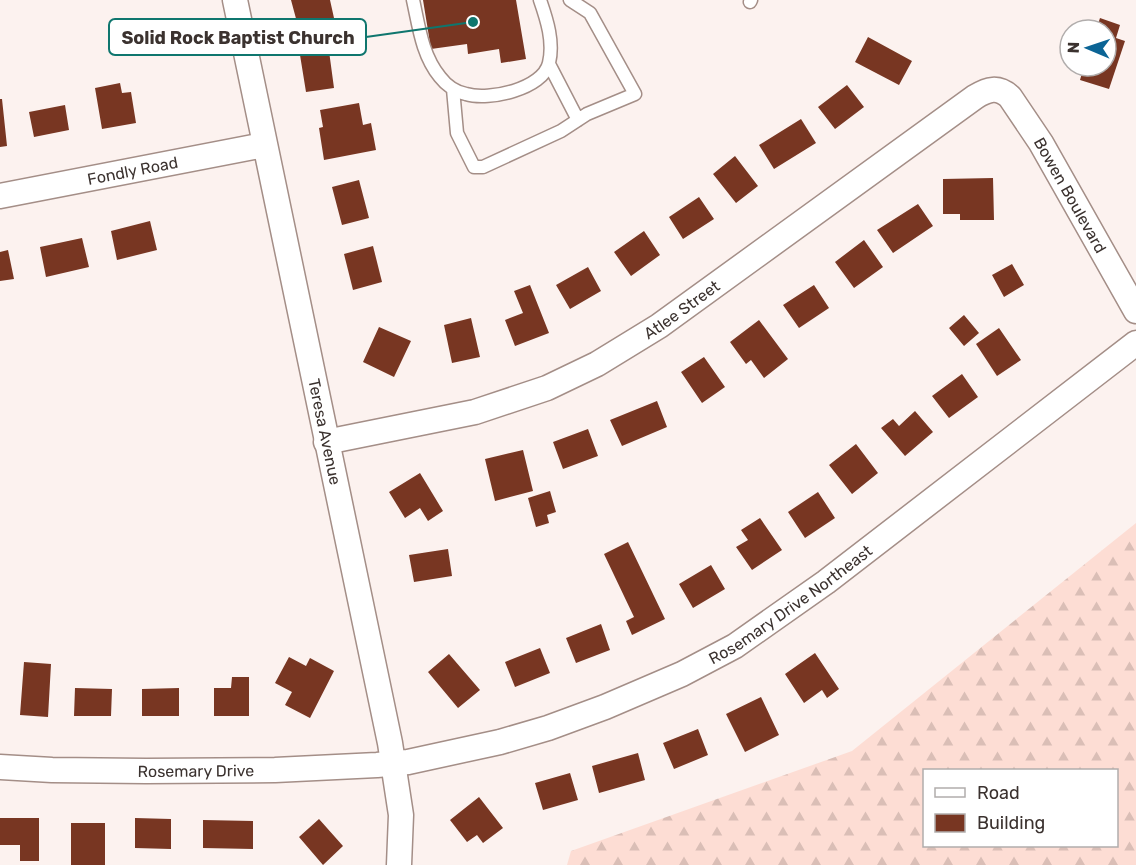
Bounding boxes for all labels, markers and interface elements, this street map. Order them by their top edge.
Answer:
north arrow [1058,18,1118,78]
callout: Solid Rock Baptist Church [109,19,366,55]
text: Solid Rock Baptist Church [121,27,355,49]
text: N [1064,41,1083,54]
street label: Bowen Boulevard [1030,134,1110,256]
street label: Fondly Road [86,153,180,189]
street label: Atlee Street [640,276,723,343]
street label: Teresa Avenue [304,377,345,487]
street label: Rosemary Drive Northeast [705,541,876,668]
street label: Rosemary Drive [137,761,254,781]
legend [923,769,1118,847]
text: Road [977,782,1020,804]
text: Building [977,812,1045,834]

